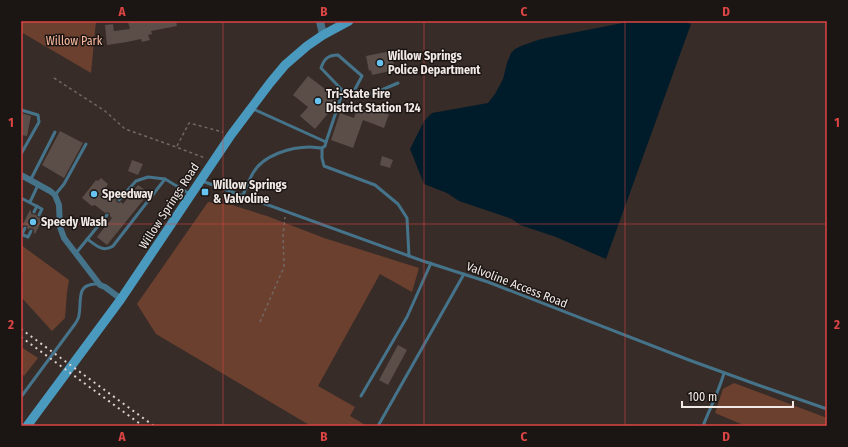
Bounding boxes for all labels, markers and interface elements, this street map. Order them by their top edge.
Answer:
text: A [117,4,126,19]
text: B [320,4,328,19]
text: C [521,4,528,19]
text: D [722,4,730,19]
park label: Willow Park [46,34,103,48]
place label: Willow Springs Police Department [388,49,481,77]
marker: Willow Springs Police Department [375,58,385,68]
place label: Tri-State Fire District Station 124 [326,87,421,115]
marker: Tri-State Fire District Station 124 [313,96,323,106]
text: 1 [8,115,14,130]
text: 1 [834,115,840,130]
street label: Willow Springs Road [136,160,202,252]
place label: Willow Springs & Valvoline [213,178,287,206]
place label: Speedway [102,187,153,201]
marker: Willow Springs & Valvoline [200,187,210,197]
marker: Speedway [89,189,99,199]
place label: Speedy Wash [41,215,107,229]
marker: Speedy Wash [28,217,38,227]
street label: Valvoline Access Road [464,259,570,311]
text: 2 [7,317,14,332]
text: 2 [833,317,840,332]
scale bar [682,383,793,409]
text: 100 m [688,390,717,404]
text: A [117,429,126,444]
text: B [320,429,328,444]
text: C [521,429,528,444]
text: D [722,429,730,444]

